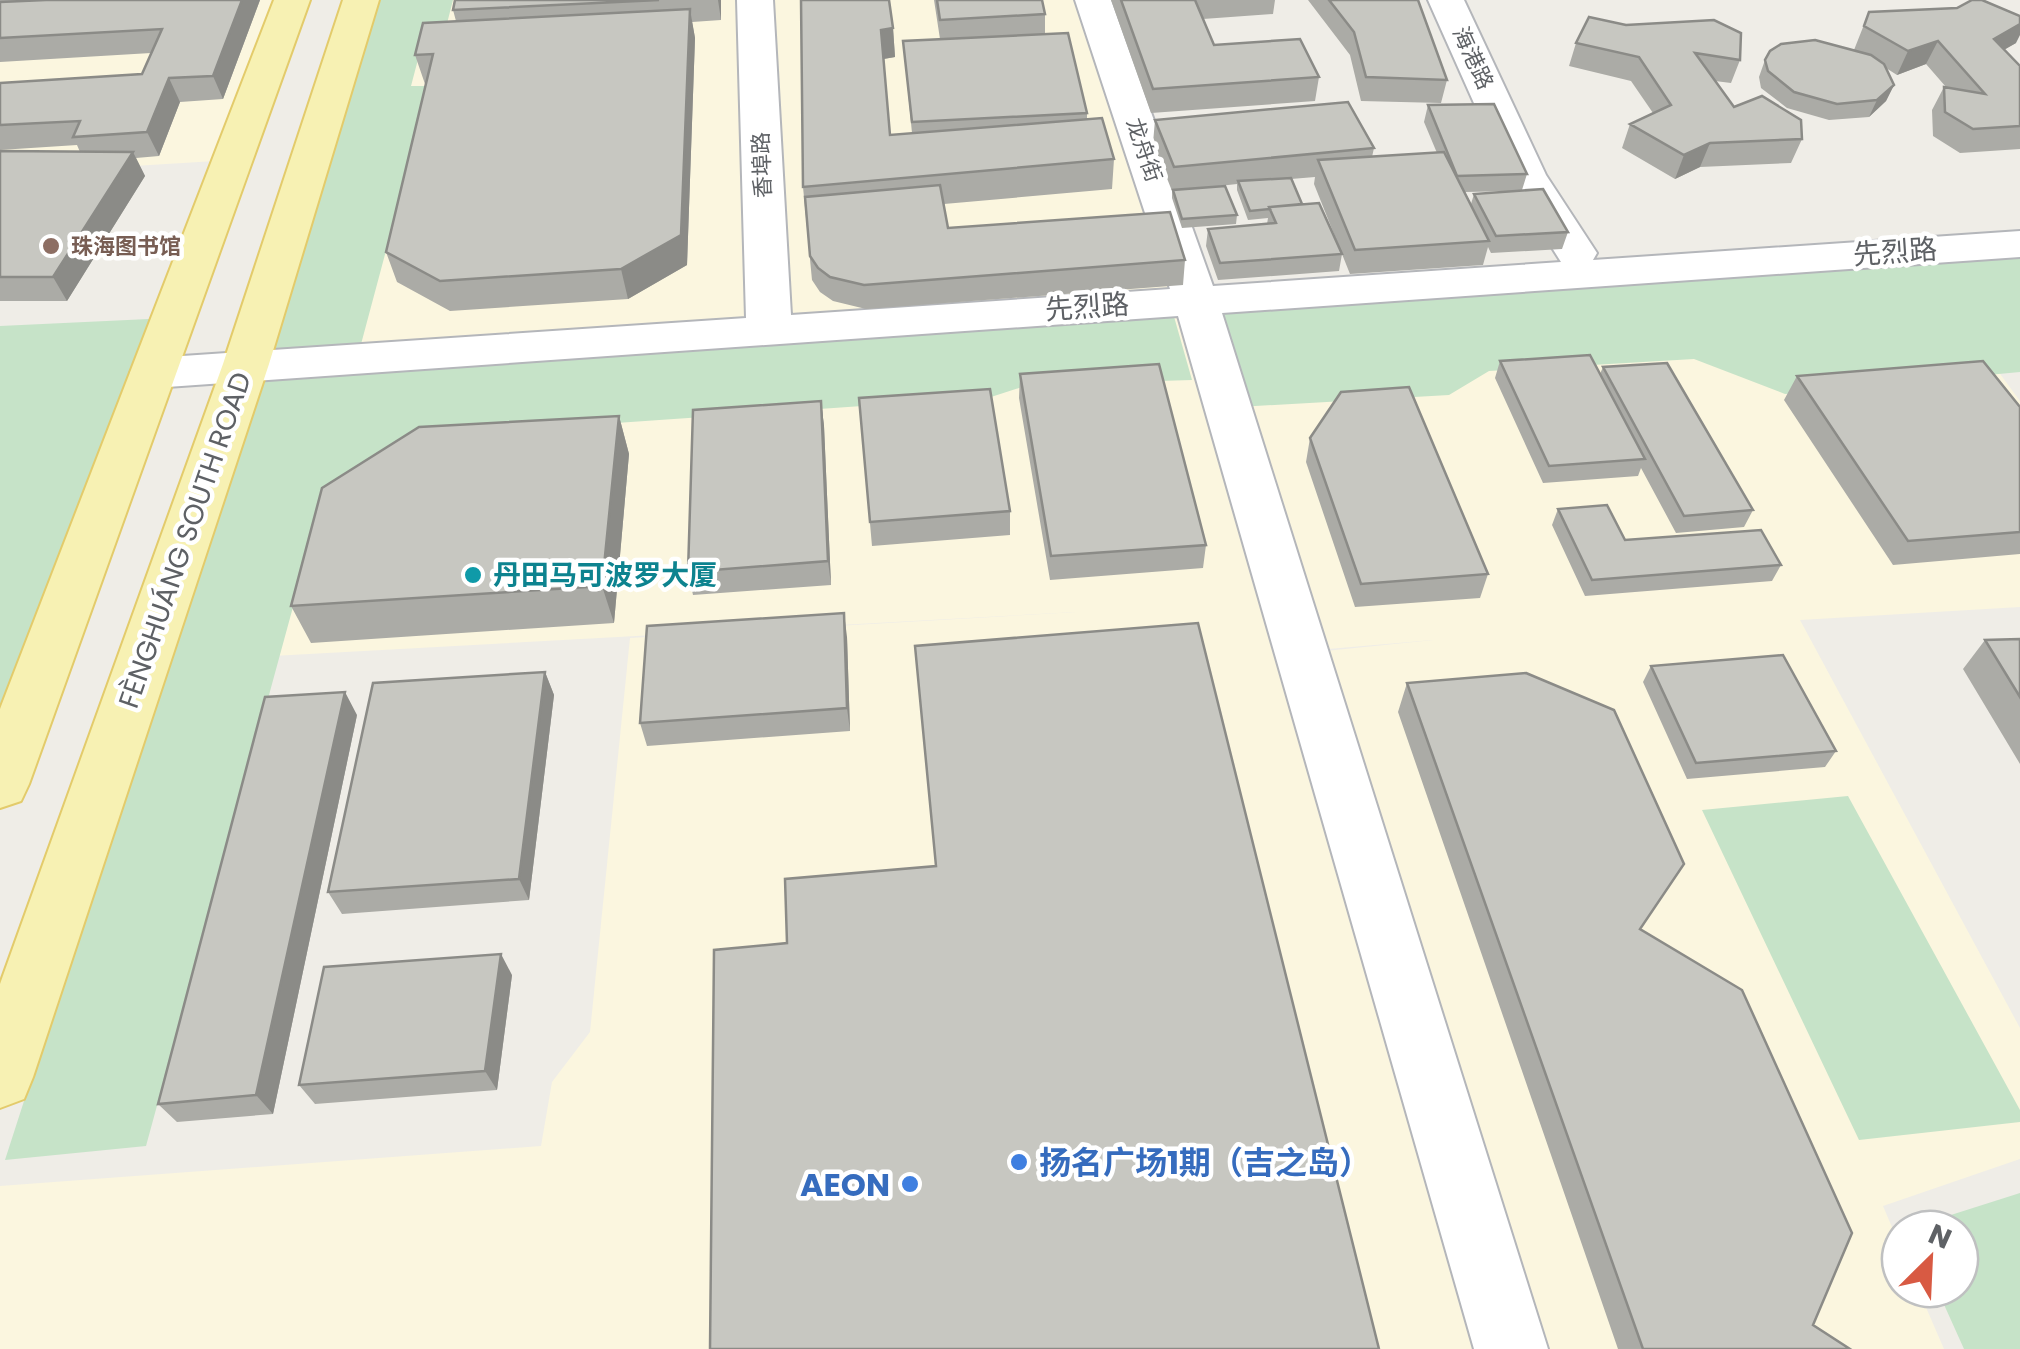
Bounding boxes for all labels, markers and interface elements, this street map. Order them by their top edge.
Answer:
street label: 海港路 [1445,22,1501,94]
street label: 龙舟街 [1119,114,1169,186]
street label: 香埠路 [745,131,779,199]
street label: 先烈路 [1852,230,1938,274]
place label: 珠海图书馆 [71,231,181,262]
marker: 珠海图书馆 [40,235,62,257]
street label: 先烈路 [1044,285,1130,329]
street label: FÈNGHUÁNG SOUTH ROAD [109,367,261,713]
place label: 丹田马可波罗大厦 [493,556,717,595]
marker: 丹田马可波罗大厦 [462,564,484,586]
place label: 扬名广场1期（吉之岛） [1039,1140,1371,1185]
marker: 扬名广场1期（吉之岛） [1008,1151,1030,1173]
place label: AEON [800,1162,890,1207]
marker: AEON [899,1173,921,1195]
north arrow [1880,1209,1980,1309]
text: N [1922,1215,1958,1259]

